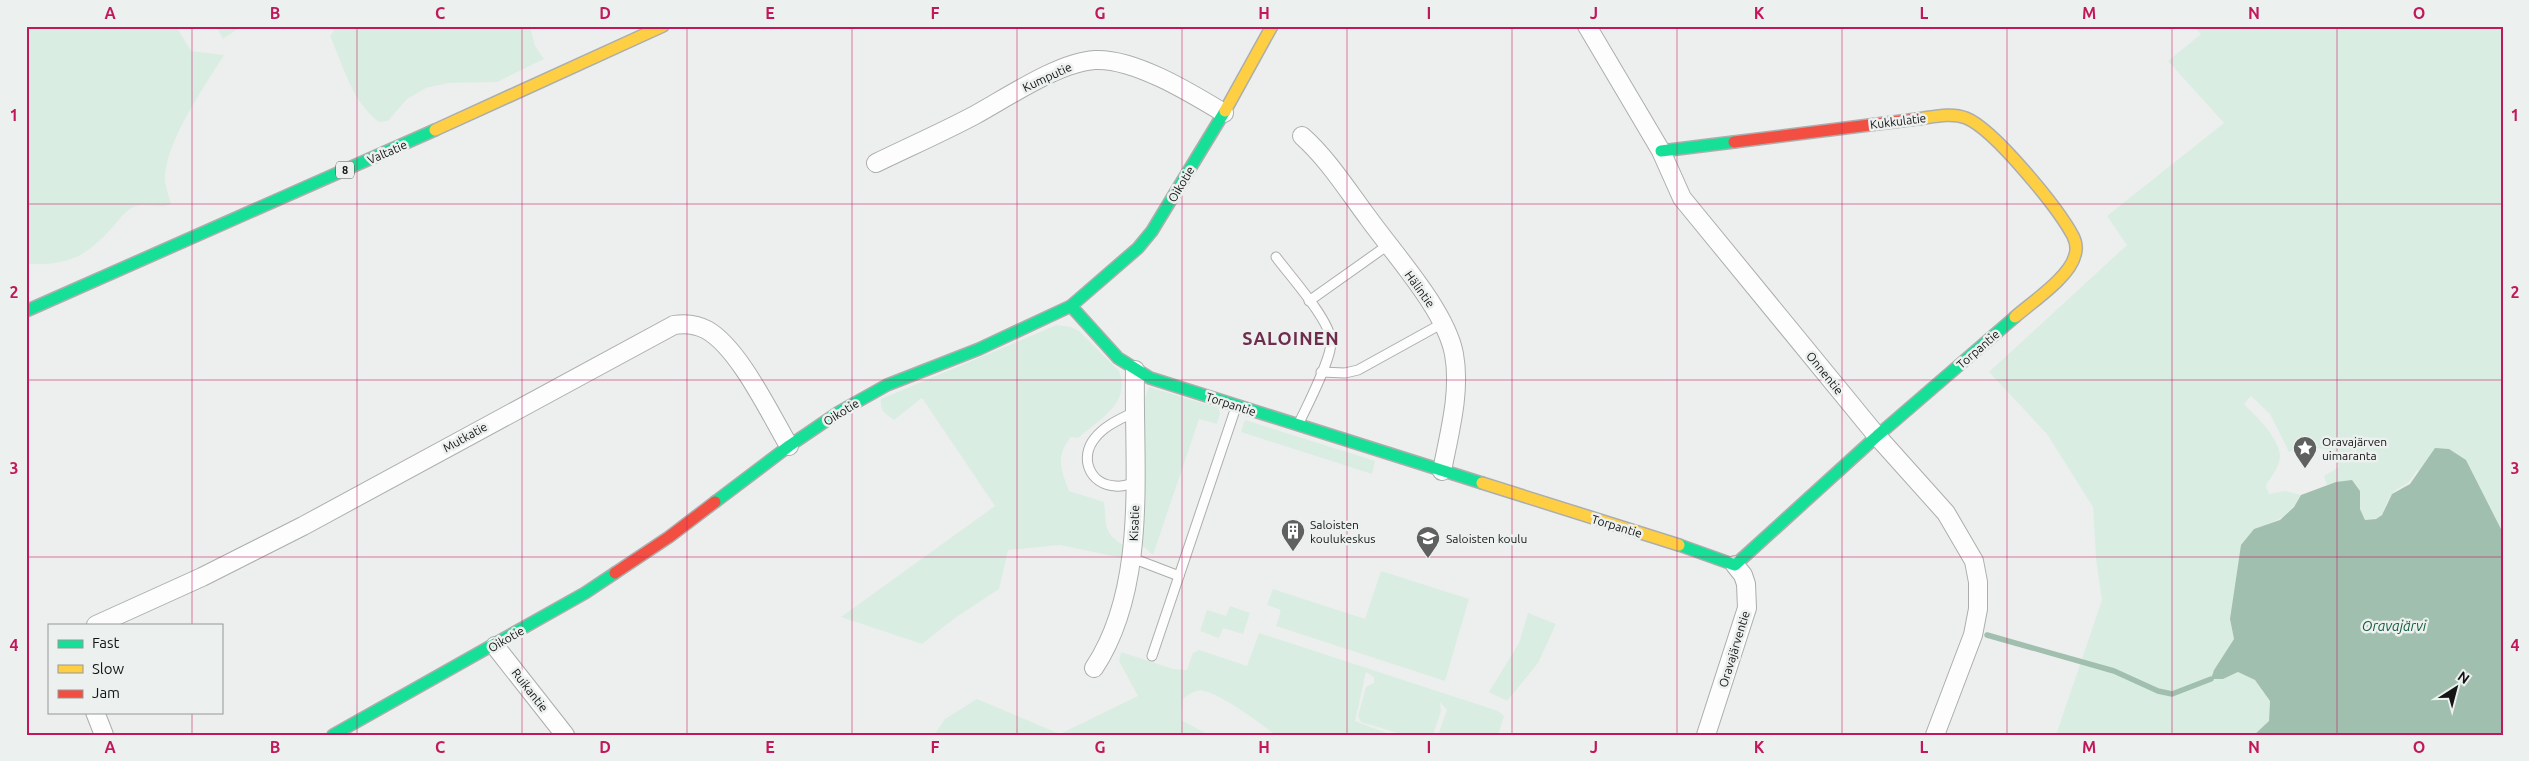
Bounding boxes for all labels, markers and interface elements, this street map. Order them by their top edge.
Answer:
text: A [104,4,116,22]
text: B [270,4,280,22]
text: C [435,4,445,22]
text: D [599,4,611,22]
text: E [765,4,775,22]
text: F [931,4,940,22]
text: G [1094,4,1106,22]
text: H [1258,4,1270,22]
text: I [1427,4,1431,22]
text: J [1590,4,1598,22]
text: K [1754,4,1765,22]
text: L [1920,4,1929,22]
text: M [2082,4,2096,22]
text: N [2248,4,2260,22]
text: O [2413,4,2425,22]
street label: Kumputie [1020,60,1074,94]
text: 1 [9,106,19,124]
text: 1 [2510,106,2520,124]
street label: Kukkulatie [1869,111,1927,131]
street label: Valtatie [365,138,409,166]
road number: 8 [336,162,354,178]
street label: Oikotie [1165,164,1197,204]
street label: Hälintie [1402,268,1438,310]
text: 2 [9,283,19,301]
text: 2 [2510,283,2520,301]
street label: Torpantie [1954,327,2002,371]
district label: SALOINEN [1242,328,1340,348]
street label: Onnentie [1804,349,1846,397]
street label: Torpantie [1204,390,1258,418]
street label: Oikotie [821,396,861,428]
street label: Mutkatie [441,420,489,454]
place icon: Oravajärven uimaranta [2292,435,2318,469]
place label: Oravajärven uimaranta [2322,435,2387,462]
text: 3 [9,459,19,477]
text: 3 [2510,459,2520,477]
street label: Kisatie [1127,505,1141,541]
street label: Torpantie [1590,512,1644,540]
building icon: Saloisten koulukeskus [1280,518,1306,552]
place label: Saloisten koulukeskus [1310,518,1376,545]
school or university icon: Saloisten koulu [1415,525,1441,559]
place label: Saloisten koulu [1446,532,1527,545]
street label: Oravajärventie [1716,609,1752,689]
water label: Oravajärvi [2362,618,2427,634]
legend [48,624,222,714]
street label: Oikotie [486,624,526,654]
text: Fast [92,634,120,651]
text: 4 [9,636,19,654]
text: 4 [2510,636,2520,654]
text: Slow [92,660,125,677]
north arrow [2432,664,2482,714]
street label: Ruikantie [509,666,551,714]
text: N [2455,668,2473,687]
text: Jam [92,684,120,701]
text: A [104,738,116,756]
text: B [270,738,280,756]
text: C [435,738,445,756]
text: D [599,738,611,756]
text: E [765,738,775,756]
text: F [931,738,940,756]
text: G [1094,738,1106,756]
text: H [1258,738,1270,756]
text: I [1427,738,1431,756]
text: J [1590,738,1598,756]
text: K [1754,738,1765,756]
text: L [1920,738,1929,756]
text: M [2082,738,2096,756]
text: N [2248,738,2260,756]
text: O [2413,738,2425,756]

